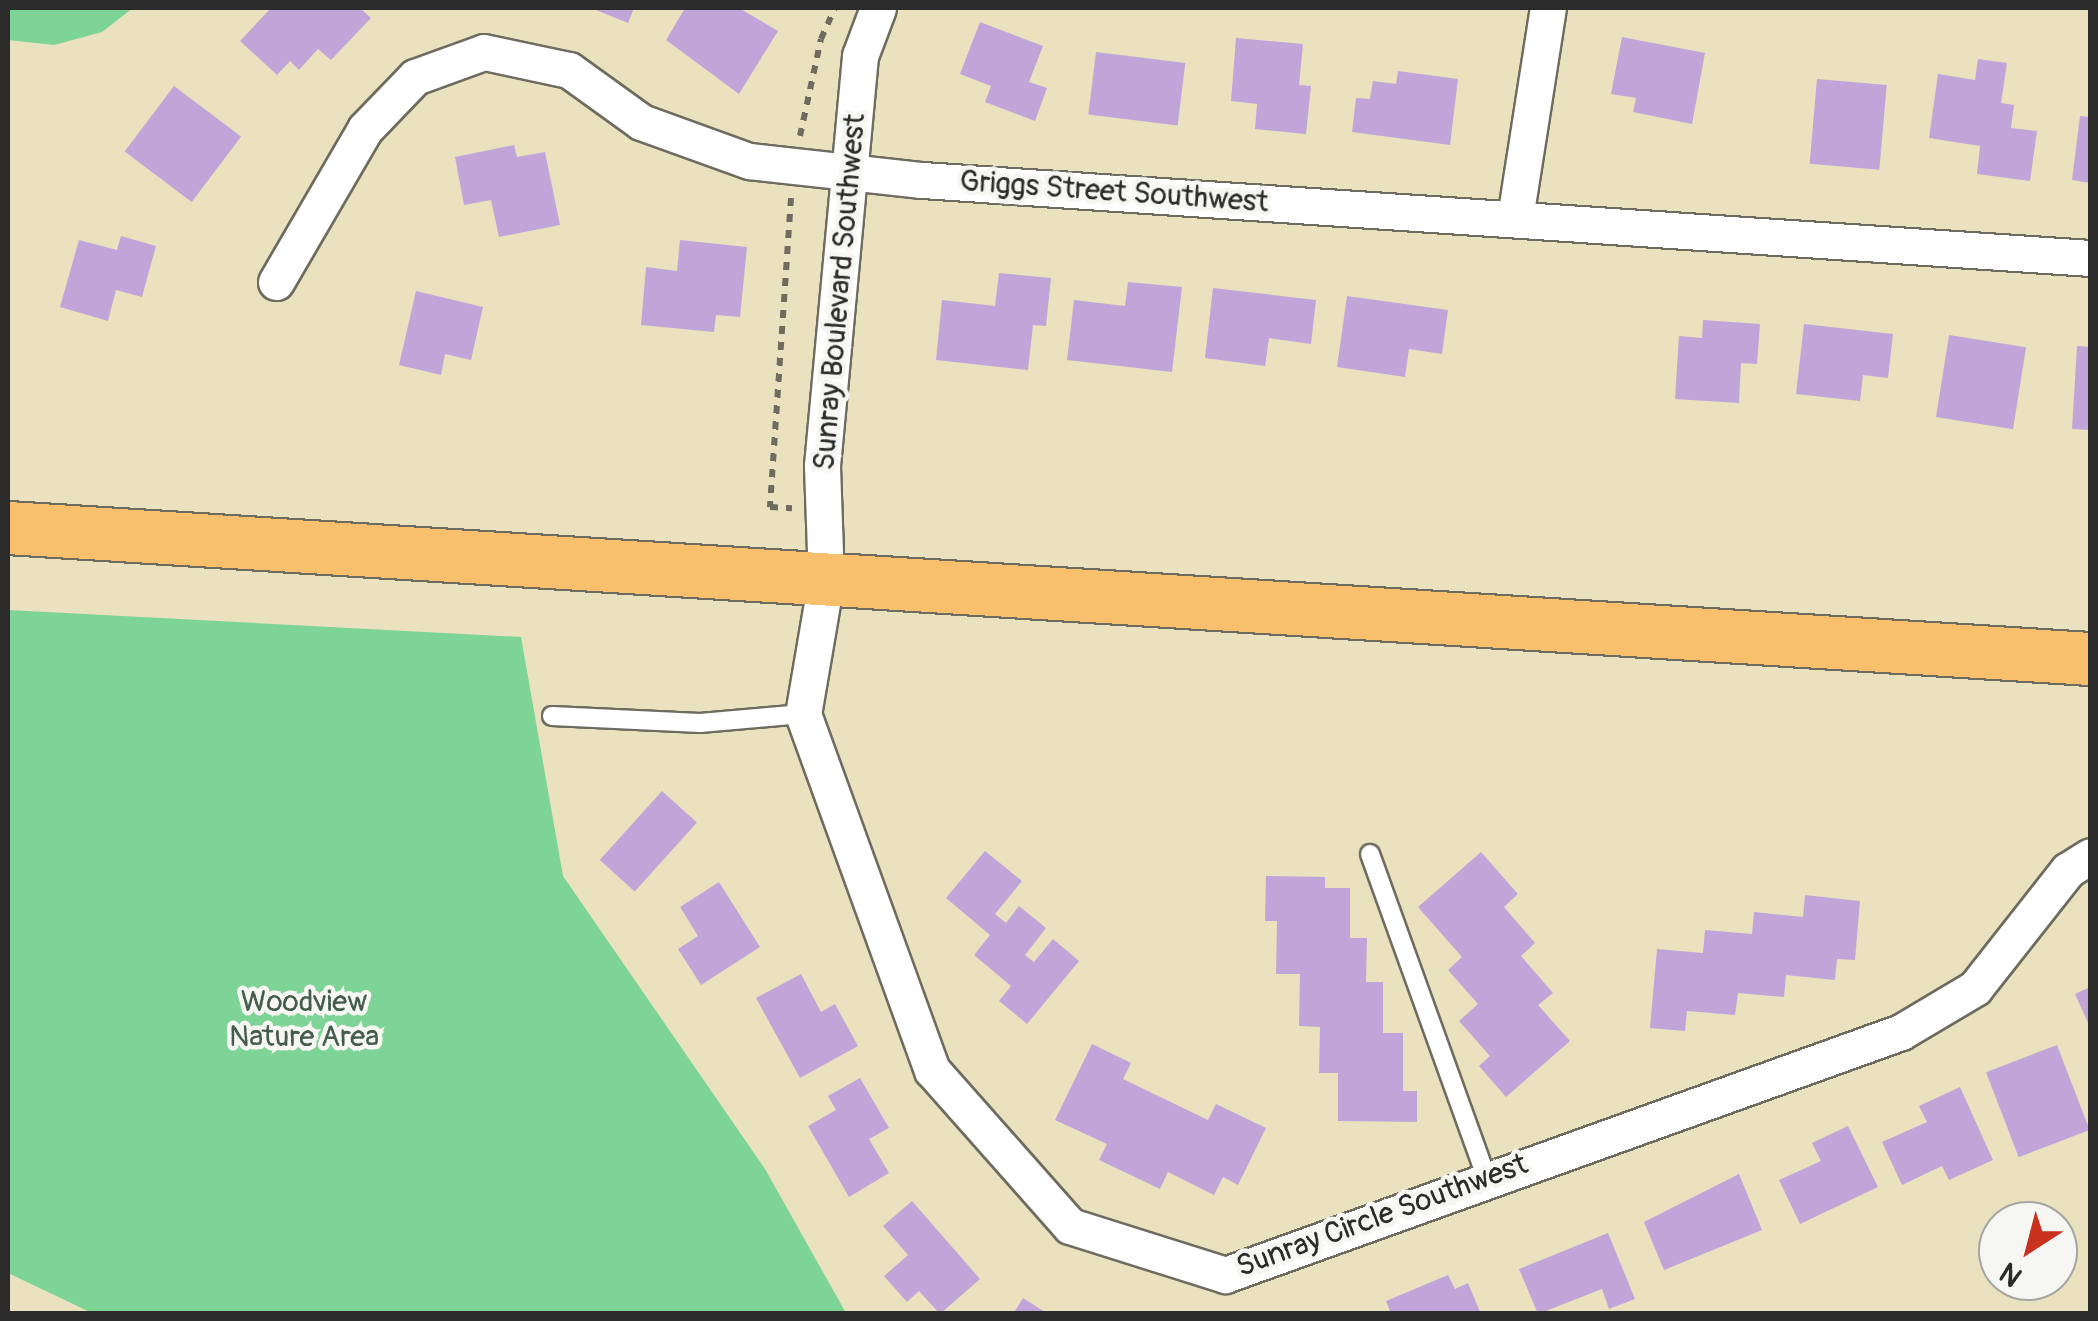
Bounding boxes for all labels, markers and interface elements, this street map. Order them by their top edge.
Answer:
street label: Sunray Boulevard Southwest [806,112,874,472]
street label: Griggs Street Southwest [958,163,1270,221]
park label: Woodview Nature Area [229,984,379,1054]
street label: Sunray Circle Southwest [1232,1147,1532,1285]
north arrow [1978,1201,2078,1301]
text: N [1993,1254,2029,1294]

